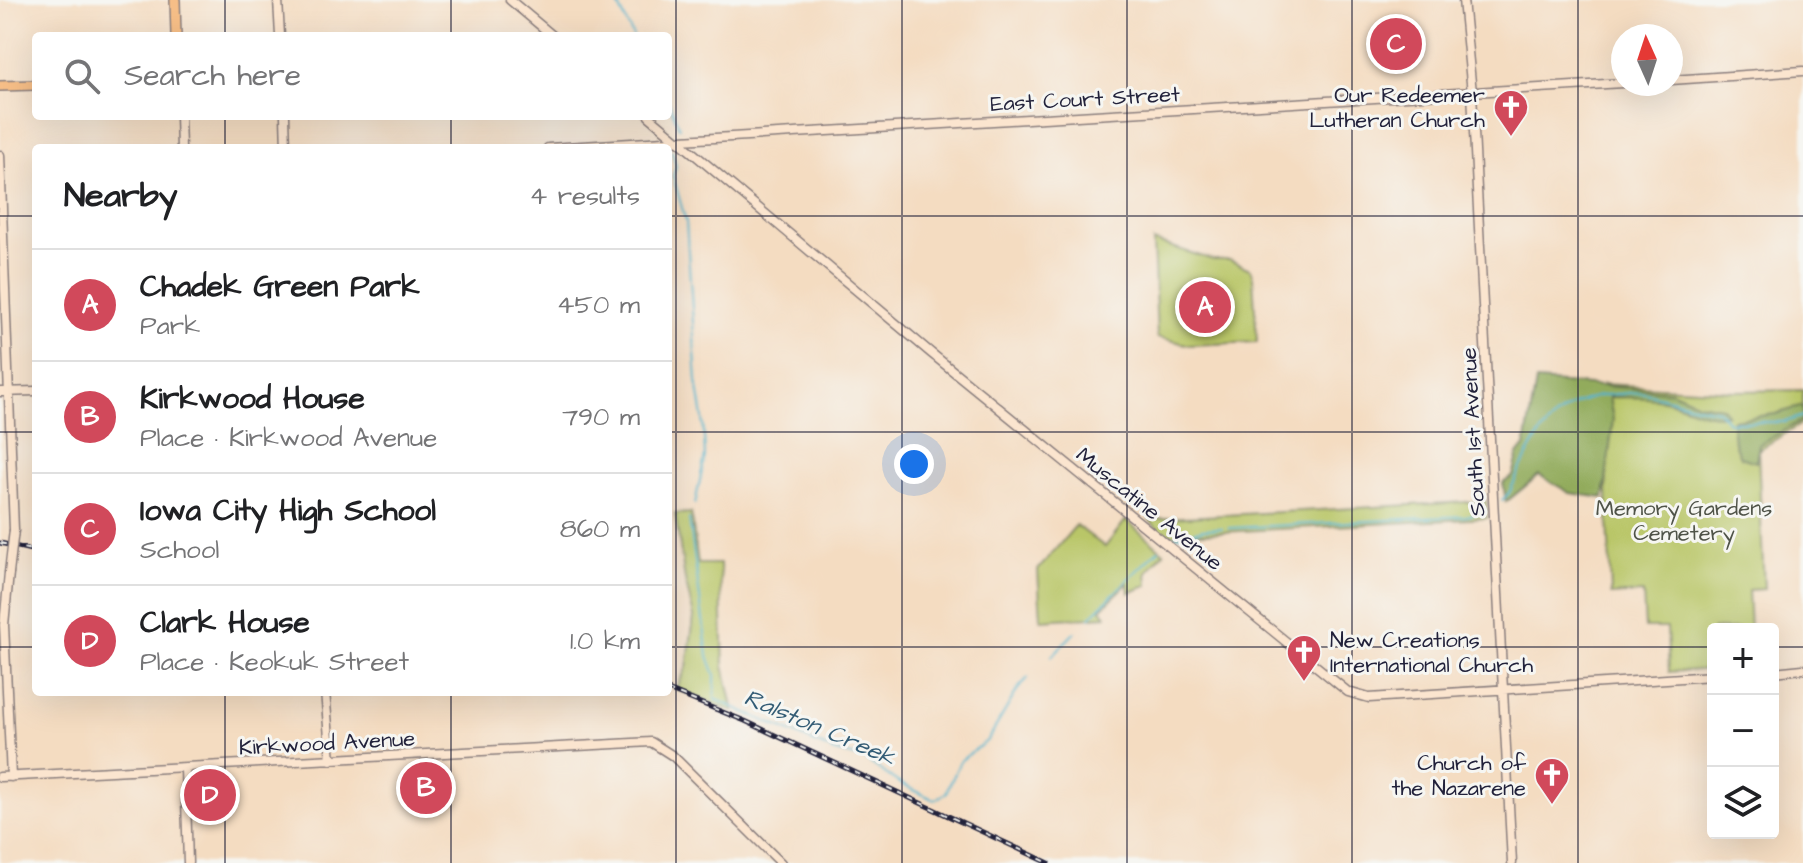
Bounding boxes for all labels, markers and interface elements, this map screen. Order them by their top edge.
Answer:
pin: C [1370,14,1422,74]
north arrow [1611,24,1683,96]
search box [32,32,672,120]
icon: search [60,54,104,98]
text: Search here [124,55,301,97]
street label: East Court Street [989,79,1181,120]
place label: Our Redeemer Lutheran Church [1309,80,1485,136]
church icon: Our Redeemer Lutheran Church [1492,88,1530,138]
text: Nearby [64,172,178,220]
text: 4 results [530,178,640,214]
text: Chadek Green Park [140,266,420,308]
pin: A [1179,277,1231,337]
text: A [82,287,98,323]
text: 450 m [557,287,640,323]
text: Park [140,308,200,344]
street label: South 1st Avenue [1454,346,1493,517]
text: Kirkwood House [140,378,365,420]
text: B [81,399,99,435]
text: 790 m [562,399,640,435]
text: Place · Kirkwood Avenue [140,420,437,456]
street label: Muscatine Avenue [1069,440,1229,578]
your location [894,444,934,484]
text: Iowa City High School [140,490,436,532]
park label: Memory Gardens Cemetery [1596,493,1772,550]
text: C [81,511,99,547]
text: 860 m [560,511,640,547]
text: School [140,532,219,568]
text: Clark House [140,602,310,644]
text: D [82,623,98,659]
text: 1.0 km [570,623,640,659]
map controls [1707,623,1779,839]
button: + [1707,623,1779,695]
place label: New Creations International Church [1330,625,1533,681]
church icon: New Creations International Church [1285,633,1323,683]
text: Place · Keokuk Street [140,644,409,680]
water label: Ralston Creek [739,681,901,775]
button: − [1707,695,1779,767]
street label: Kirkwood Avenue [238,723,416,764]
place label: Church of the Nazarene [1391,748,1527,804]
church icon: Church of the Nazarene [1533,756,1571,806]
pin: B [400,758,452,818]
pin: D [184,765,236,825]
button: layers [1707,767,1779,839]

